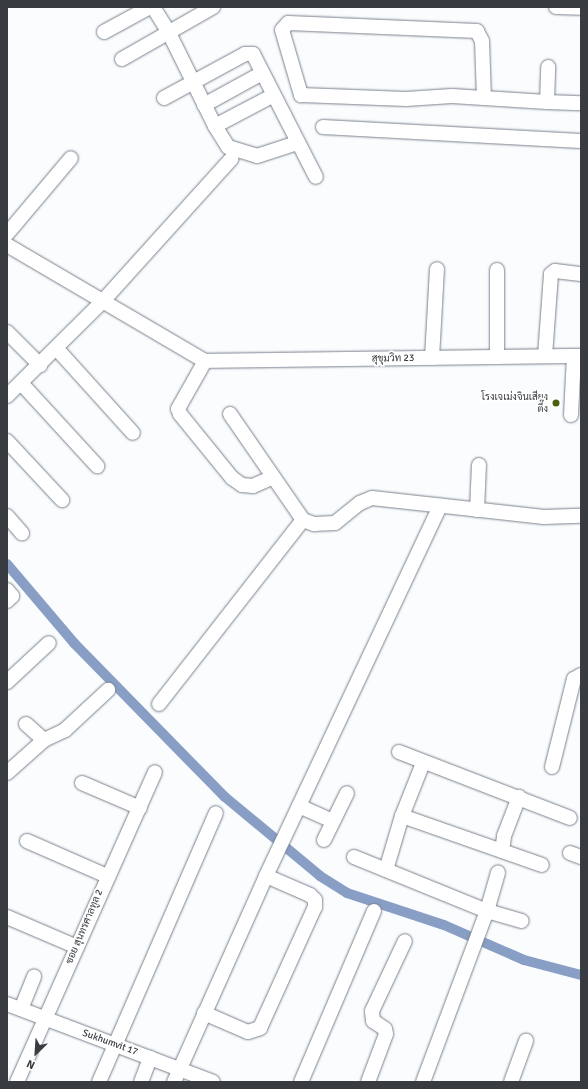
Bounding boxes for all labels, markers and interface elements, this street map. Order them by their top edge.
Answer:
street label: สุขุมวิท 23 [372,353,414,365]
place label: โรงเจเม่งจินเสียง ตึ๊ง [481,391,548,414]
marker: โรงเจเม่งจินเสียง ตึ๊ง [551,398,561,408]
street label: ซอย สุนทรศาลทูล 2 [64,888,106,966]
street label: Sukhumvit 17 [81,1027,139,1059]
north arrow [16,1033,56,1073]
text: N [25,1057,37,1072]

